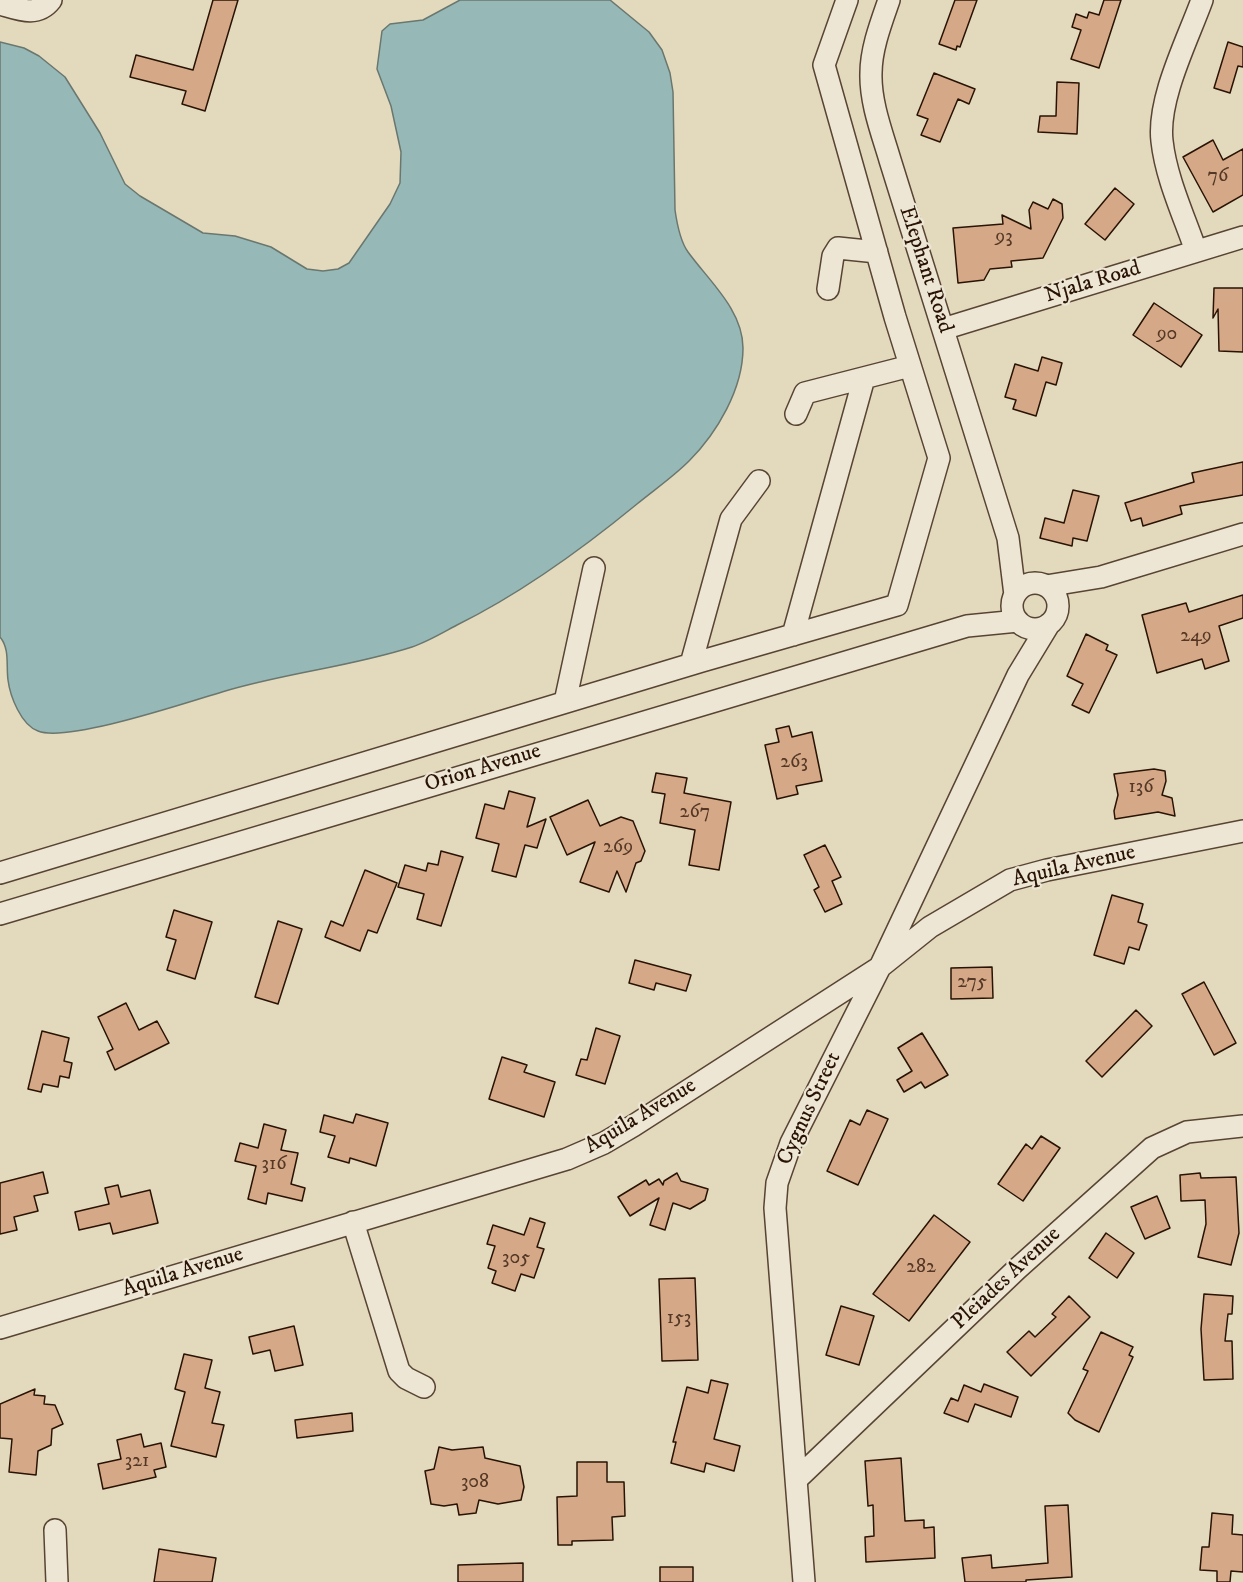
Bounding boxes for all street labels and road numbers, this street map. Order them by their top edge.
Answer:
street label: Elephant Road [892,203,958,337]
street label: Njala Road [1042,256,1144,310]
street label: Orion Avenue [422,739,544,799]
street label: Aquila Avenue [1010,840,1138,894]
street label: Cygnus Street [772,1048,848,1170]
street label: Aquila Avenue [581,1073,701,1161]
street label: Pleiades Avenue [947,1222,1067,1336]
street label: Aquila Avenue [119,1242,247,1304]

